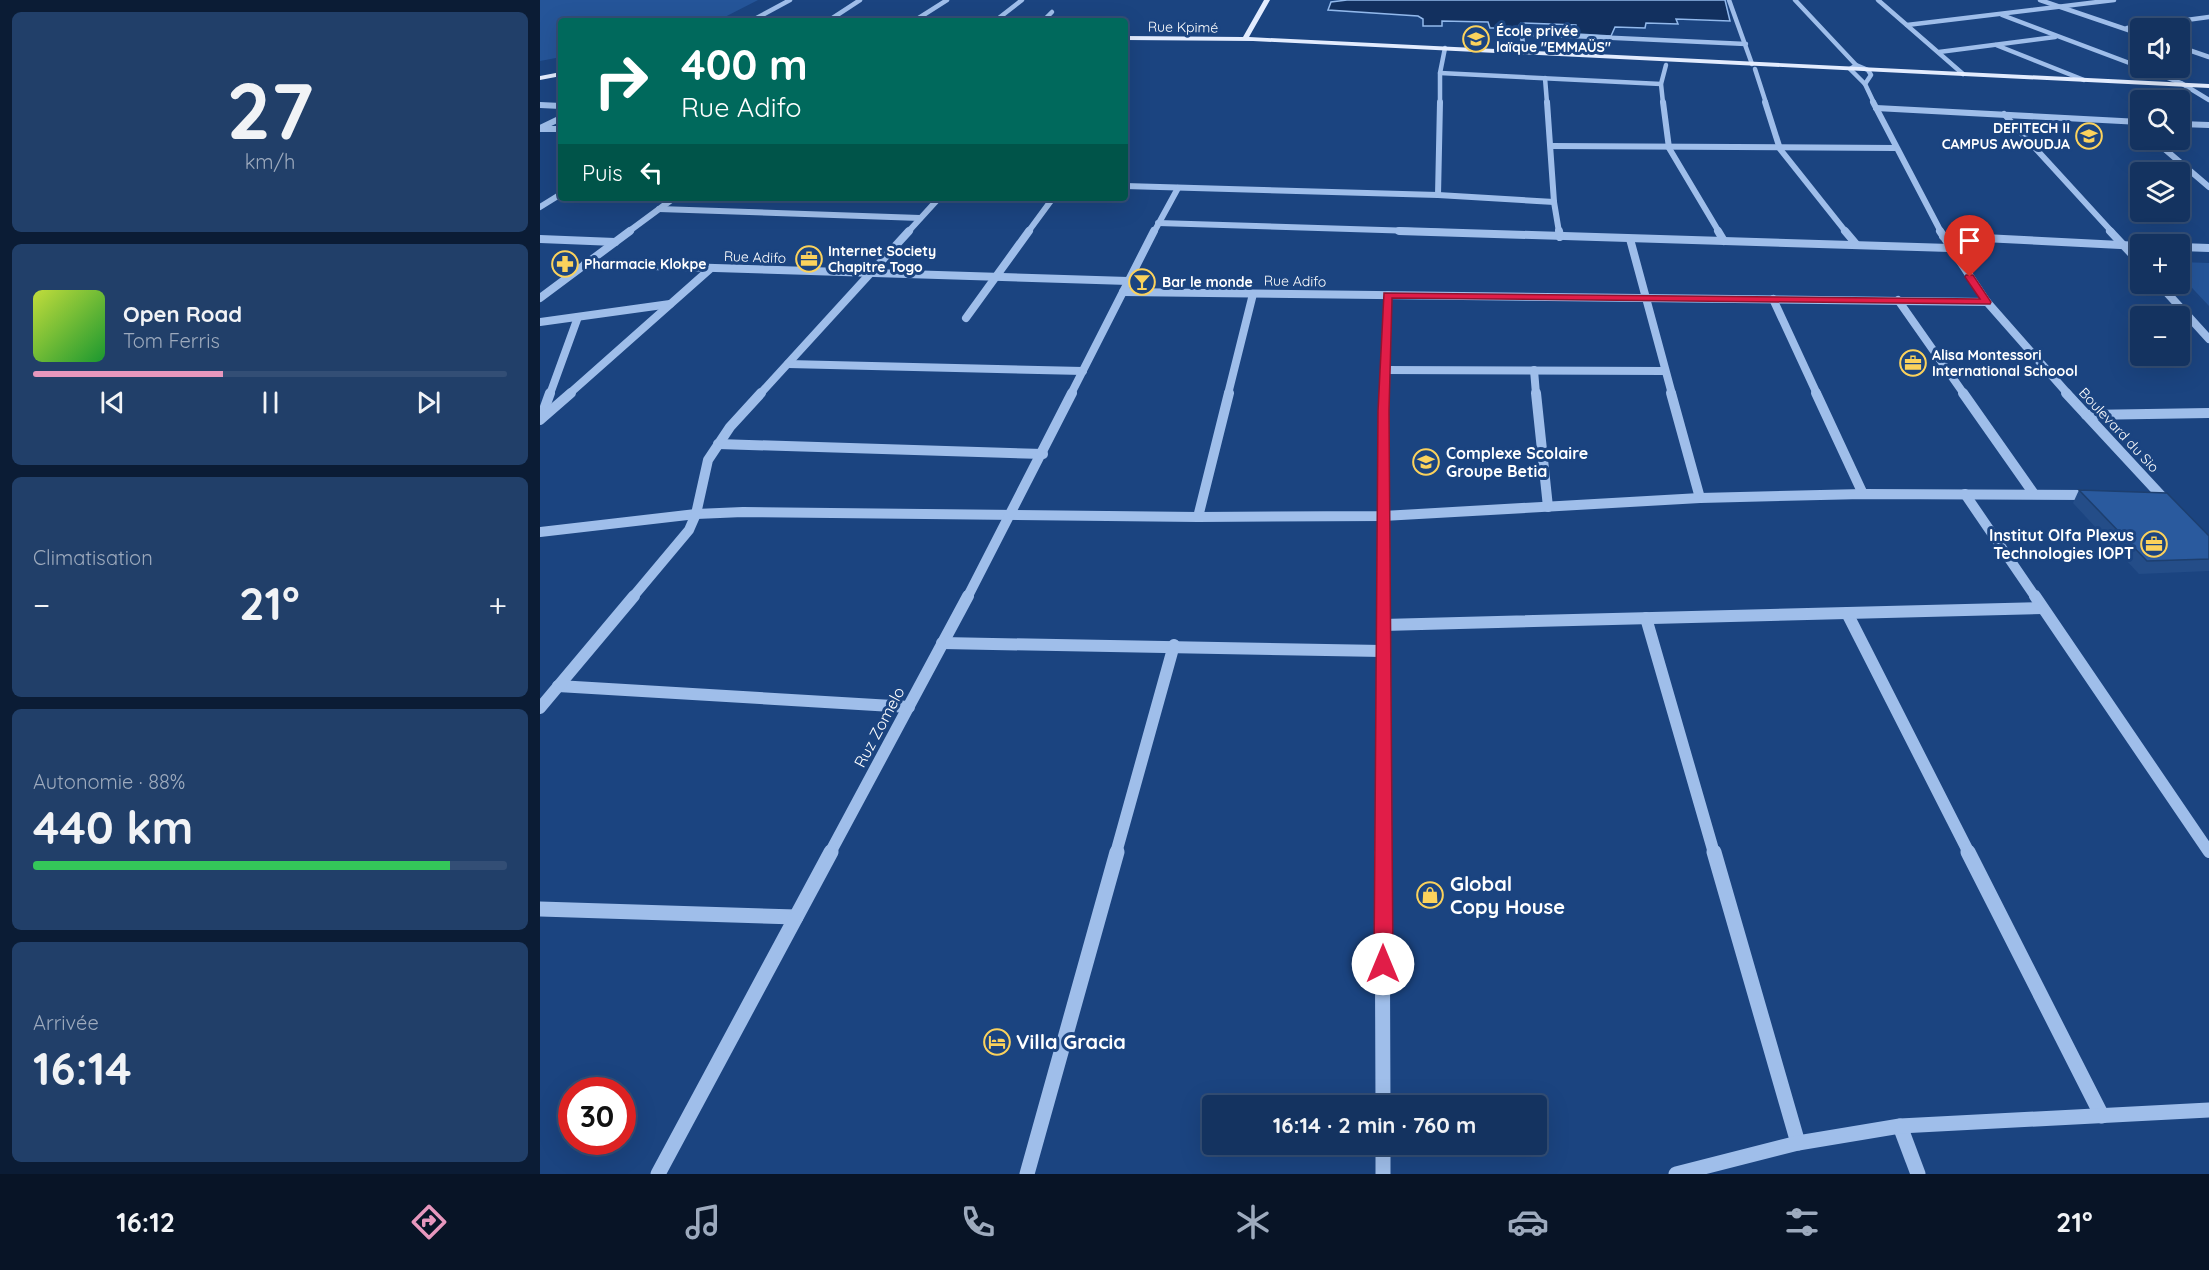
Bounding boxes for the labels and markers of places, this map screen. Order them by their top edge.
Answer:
place label: École privée laïque "EMMAÜS" [1496,22,1611,56]
school or university icon: École privée laïque "EMMAÜS" [1461,24,1491,54]
place label: DEFITECH II CAMPUS AWOUDJA [1942,119,2070,153]
school or university icon: DEFITECH II CAMPUS AWOUDJA [2074,121,2104,151]
pin [1944,215,1995,277]
place label: Internet Society Chapitre Togo [828,242,936,276]
office icon: Internet Society Chapitre Togo [794,244,824,274]
pharmacy icon: Pharmacie Klokpe [550,249,580,279]
place label: Pharmacie Klokpe [584,255,707,273]
bar icon: Bar le monde [1127,267,1157,297]
place label: Bar le monde [1162,273,1253,291]
place label: Alisa Montessori International Schoool [1932,346,2078,380]
office icon: Alisa Montessori International Schoool [1898,348,1928,378]
place label: Complexe Scolaire Groupe Betia [1446,443,1588,481]
school or university icon: Complexe Scolaire Groupe Betia [1411,447,1441,477]
place label: Institut Olfa Plexus Technologies IOPT [1989,525,2134,563]
office icon: Institut Olfa Plexus Technologies IOPT [2139,529,2169,559]
place label: Global Copy House [1450,871,1565,919]
shop icon: Global Copy House [1415,880,1445,910]
hotel icon: Villa Gracia [982,1027,1012,1057]
place label: Villa Gracia [1016,1029,1126,1054]

